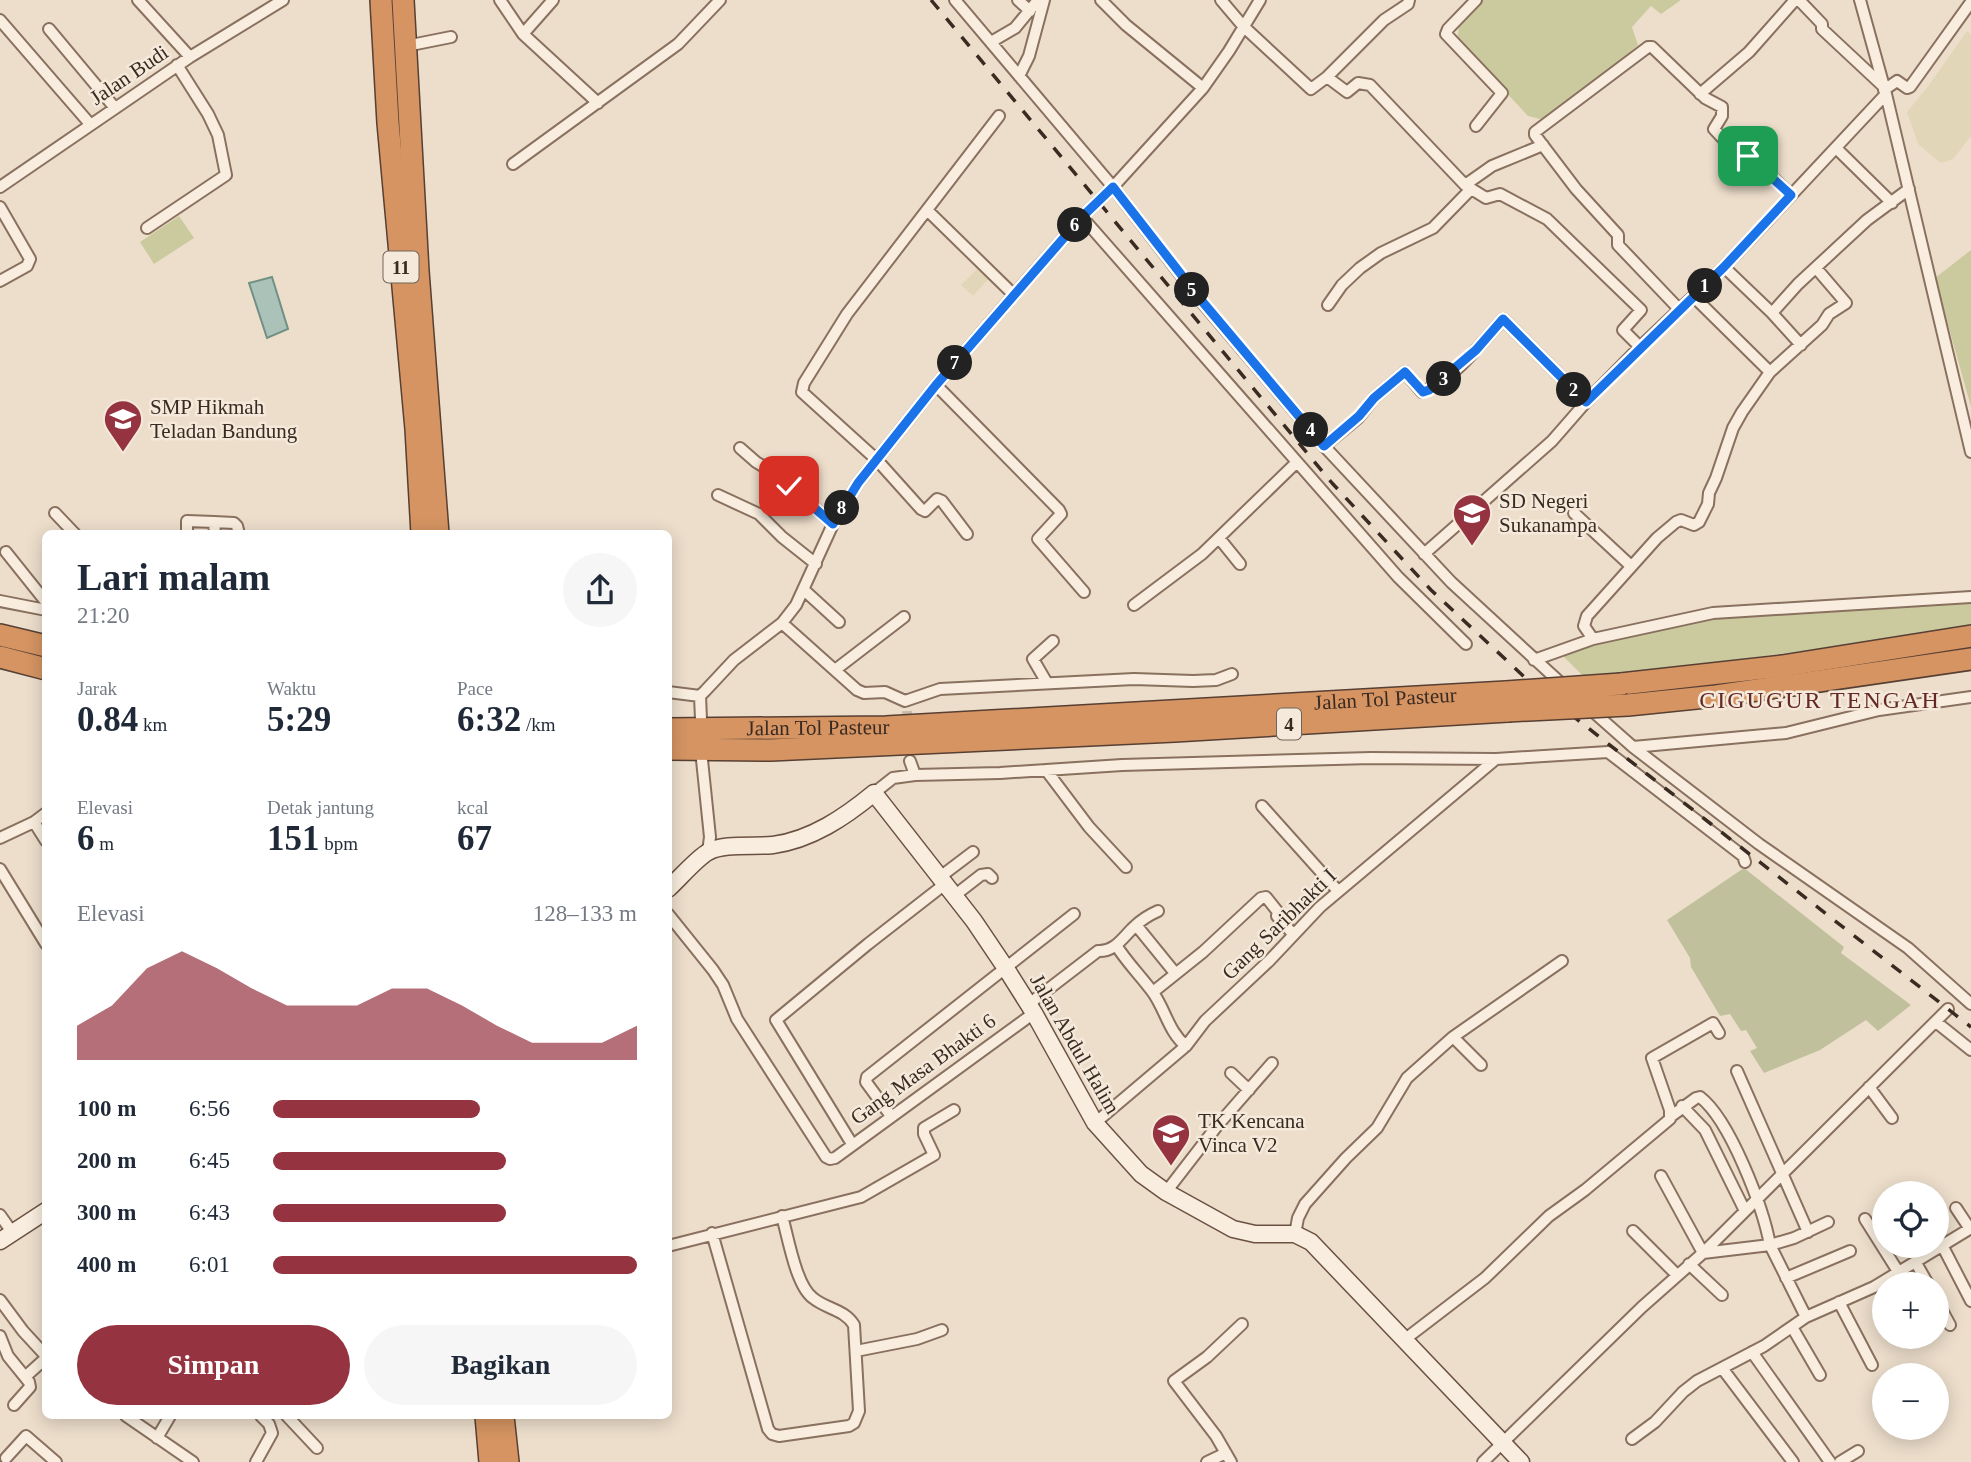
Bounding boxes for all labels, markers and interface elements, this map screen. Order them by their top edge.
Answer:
street label: Jalan Budi [85,40,173,110]
pin [1718,126,1778,186]
icon: arrive [1729,137,1767,175]
pin: 6 [1058,208,1092,243]
text: 6 [1070,214,1079,235]
road number: 11 [384,252,418,282]
pin: 1 [1688,268,1722,304]
pin: 5 [1174,272,1210,308]
text: 1 [1700,275,1709,296]
text: 5 [1187,279,1196,300]
pin: 7 [937,346,972,380]
text: 7 [950,352,959,373]
pin: 3 [1426,362,1462,396]
text: 3 [1439,368,1448,389]
pin: 2 [1556,372,1592,408]
text: 2 [1569,379,1578,400]
place label: SMP Hikmah Teladan Bandung [150,395,298,443]
school or university icon: SMP Hikmah Teladan Bandung [102,398,144,453]
pin: 4 [1294,412,1328,448]
text: 4 [1306,419,1315,440]
pin [759,456,819,516]
icon: check [770,467,808,505]
place label: SD Negeri Sukanampa [1499,489,1598,537]
pin: 8 [824,490,860,526]
school or university icon: SD Negeri Sukanampa [1451,492,1493,547]
text: 8 [837,497,846,518]
button: share [563,553,637,627]
text: Lari malam [77,556,270,598]
text: 21:20 [77,603,129,628]
text: Jarak [77,678,117,699]
text: Waktu [267,678,316,699]
text: Pace [457,678,493,699]
street label: Jalan Tol Pasteur [1313,683,1457,715]
district label: CIGUGUR TENGAH [1699,687,1941,713]
text: 0.84 [77,700,138,739]
text: 5:29 [267,700,331,739]
text: 6:32 [457,700,521,739]
road number: 4 [1277,708,1301,740]
text: km [138,714,167,735]
text: /km [521,714,555,735]
street label: Jalan Tol Pasteur [746,715,890,740]
text: Elevasi [77,797,133,818]
text: Detak jantung [267,797,374,818]
text: kcal [457,797,489,818]
text: 6 [77,819,95,858]
text: 151 [267,819,320,858]
text: 67 [457,819,492,858]
text: m [95,833,114,854]
text: bpm [320,833,358,854]
street label: Gang Saribhakti I [1217,864,1341,984]
text: Elevasi [77,901,145,926]
text: 128–133 m [533,901,637,926]
street label: Jalan Abdul Halim [1025,970,1125,1118]
street label: Gang Masa Bhakti 6 [846,1008,1000,1130]
text: 100 m [77,1096,136,1121]
text: 6:56 [189,1096,230,1121]
place label: TK Kencana Vinca V2 [1198,1109,1305,1157]
school or university icon: TK Kencana Vinca V2 [1150,1112,1192,1167]
text: 200 m [77,1148,136,1173]
text: 6:45 [189,1148,230,1173]
map controls [1872,1181,1949,1440]
button: locate [1872,1181,1949,1258]
text: 300 m [77,1200,136,1225]
text: 6:43 [189,1200,230,1225]
text: 400 m [77,1252,136,1277]
text: 6:01 [189,1252,230,1277]
button: + [1872,1272,1949,1349]
button: Simpan [77,1325,350,1405]
button: Bagikan [364,1325,637,1405]
button: − [1872,1363,1949,1440]

